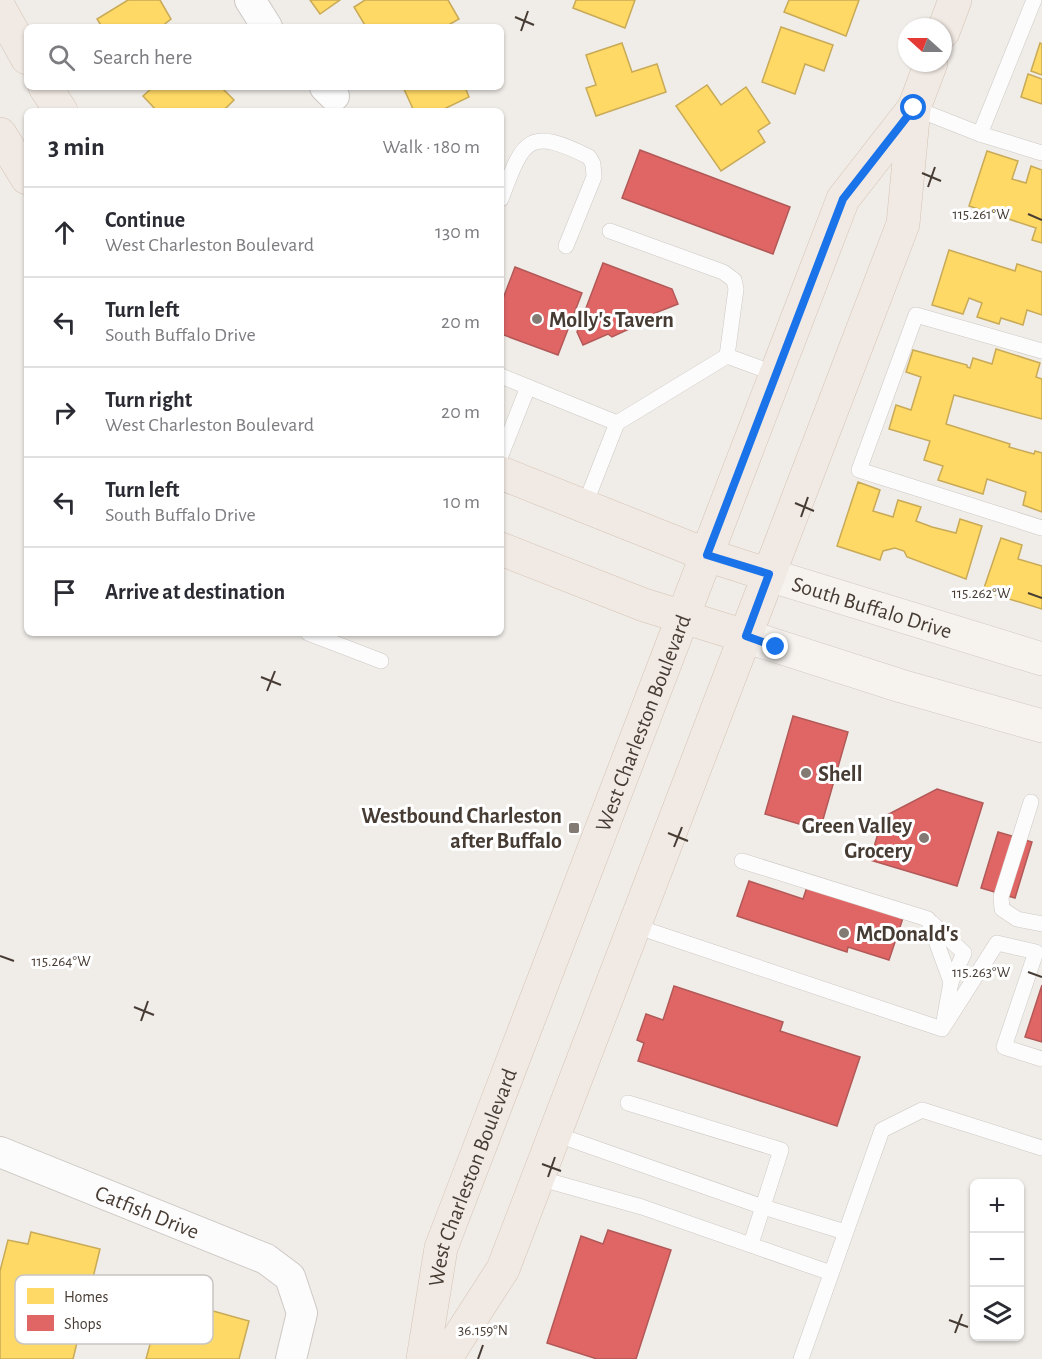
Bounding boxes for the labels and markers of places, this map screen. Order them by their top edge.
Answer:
place label: Molly's Tavern [549,309,674,332]
marker: Molly's Tavern [530,312,544,326]
place label: Shell [818,763,862,785]
marker: Shell [799,766,813,780]
place label: Westbound Charleston after Buffalo [361,805,562,852]
place label: Green Valley Grocery [802,815,912,863]
marker: Westbound Charleston after Buffalo [567,821,581,835]
marker: Green Valley Grocery [917,831,931,845]
place label: McDonald's [856,923,958,945]
marker: McDonald's [837,926,851,940]

